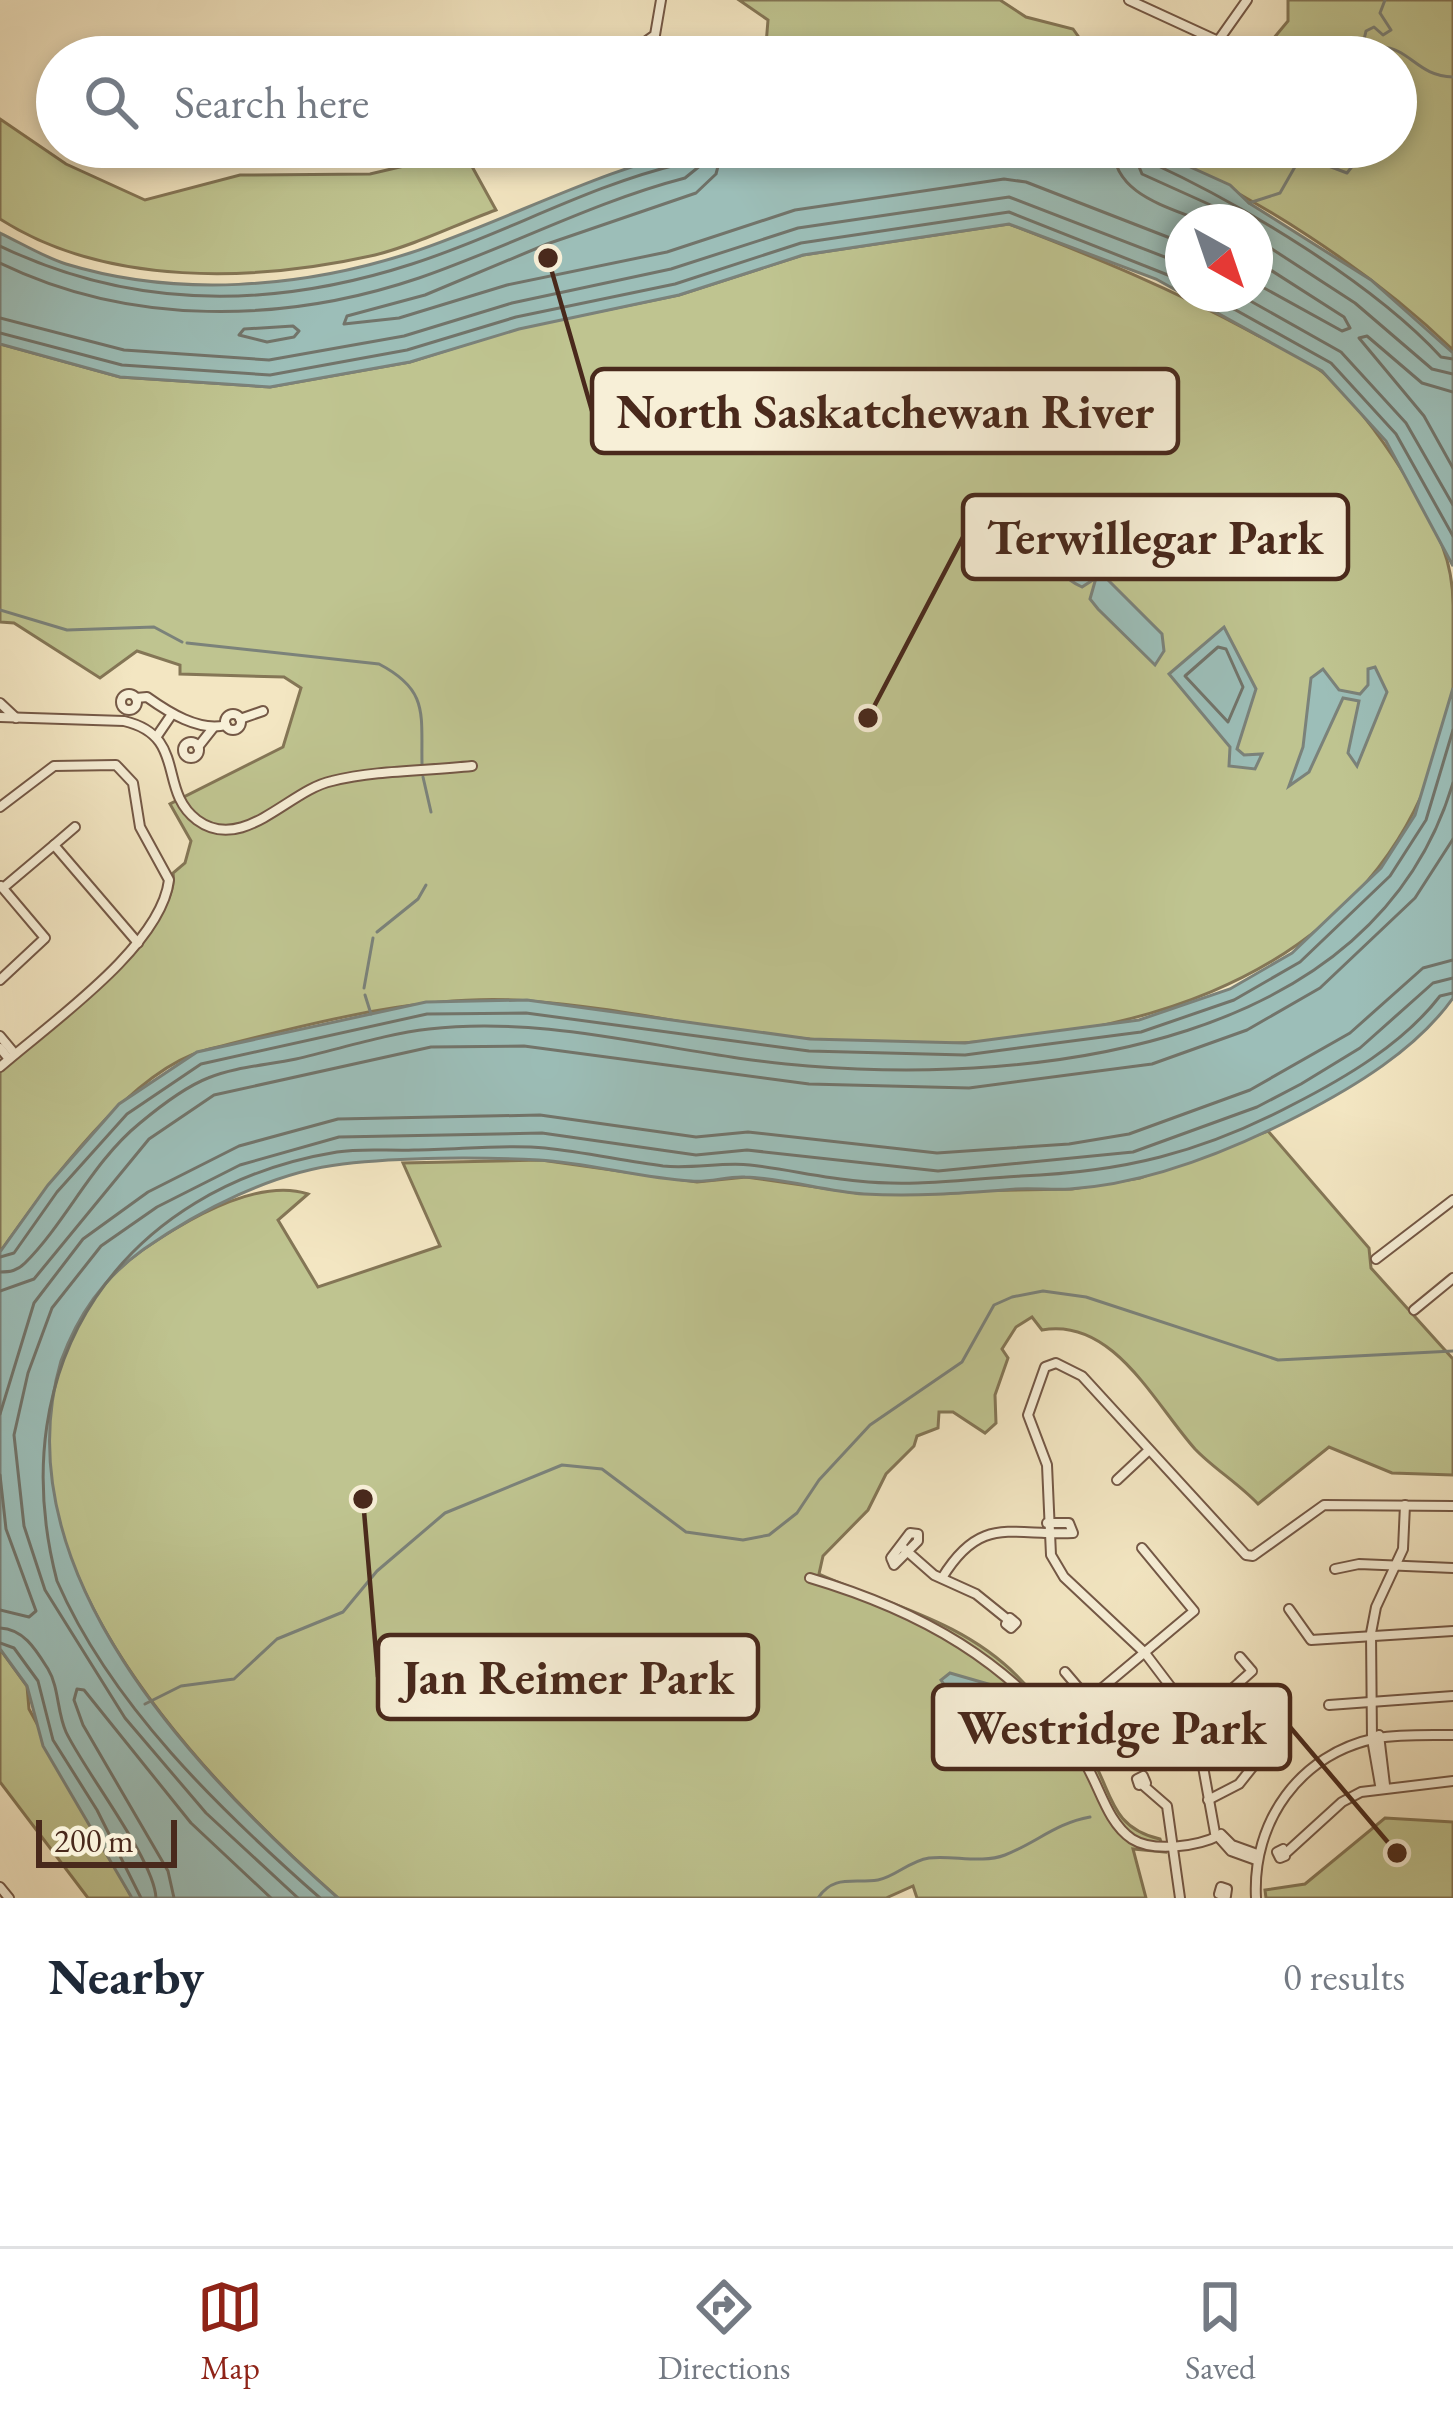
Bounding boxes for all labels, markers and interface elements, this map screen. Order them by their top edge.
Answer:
search box [36,36,1417,168]
icon: search [78,69,144,135]
text: Search here [174,73,369,131]
north arrow [1165,204,1273,312]
callout: North Saskatchewan River [592,369,1178,453]
text: North Saskatchewan River [616,380,1154,442]
callout: Terwillegar Park [963,495,1348,579]
text: Terwillegar Park [987,506,1324,568]
callout: Jan Reimer Park [378,1635,758,1719]
text: Jan Reimer Park [398,1646,735,1708]
callout: Westridge Park [933,1685,1290,1769]
text: Westridge Park [957,1696,1267,1758]
scale bar [36,1814,177,1867]
text: 200 m [54,1819,134,1862]
text: Nearby [48,1943,204,2009]
text: 0 results [1283,1951,1405,2002]
tab: Map [197,2274,263,2389]
tab: Directions [658,2274,791,2389]
tab: Saved [1185,2274,1256,2389]

